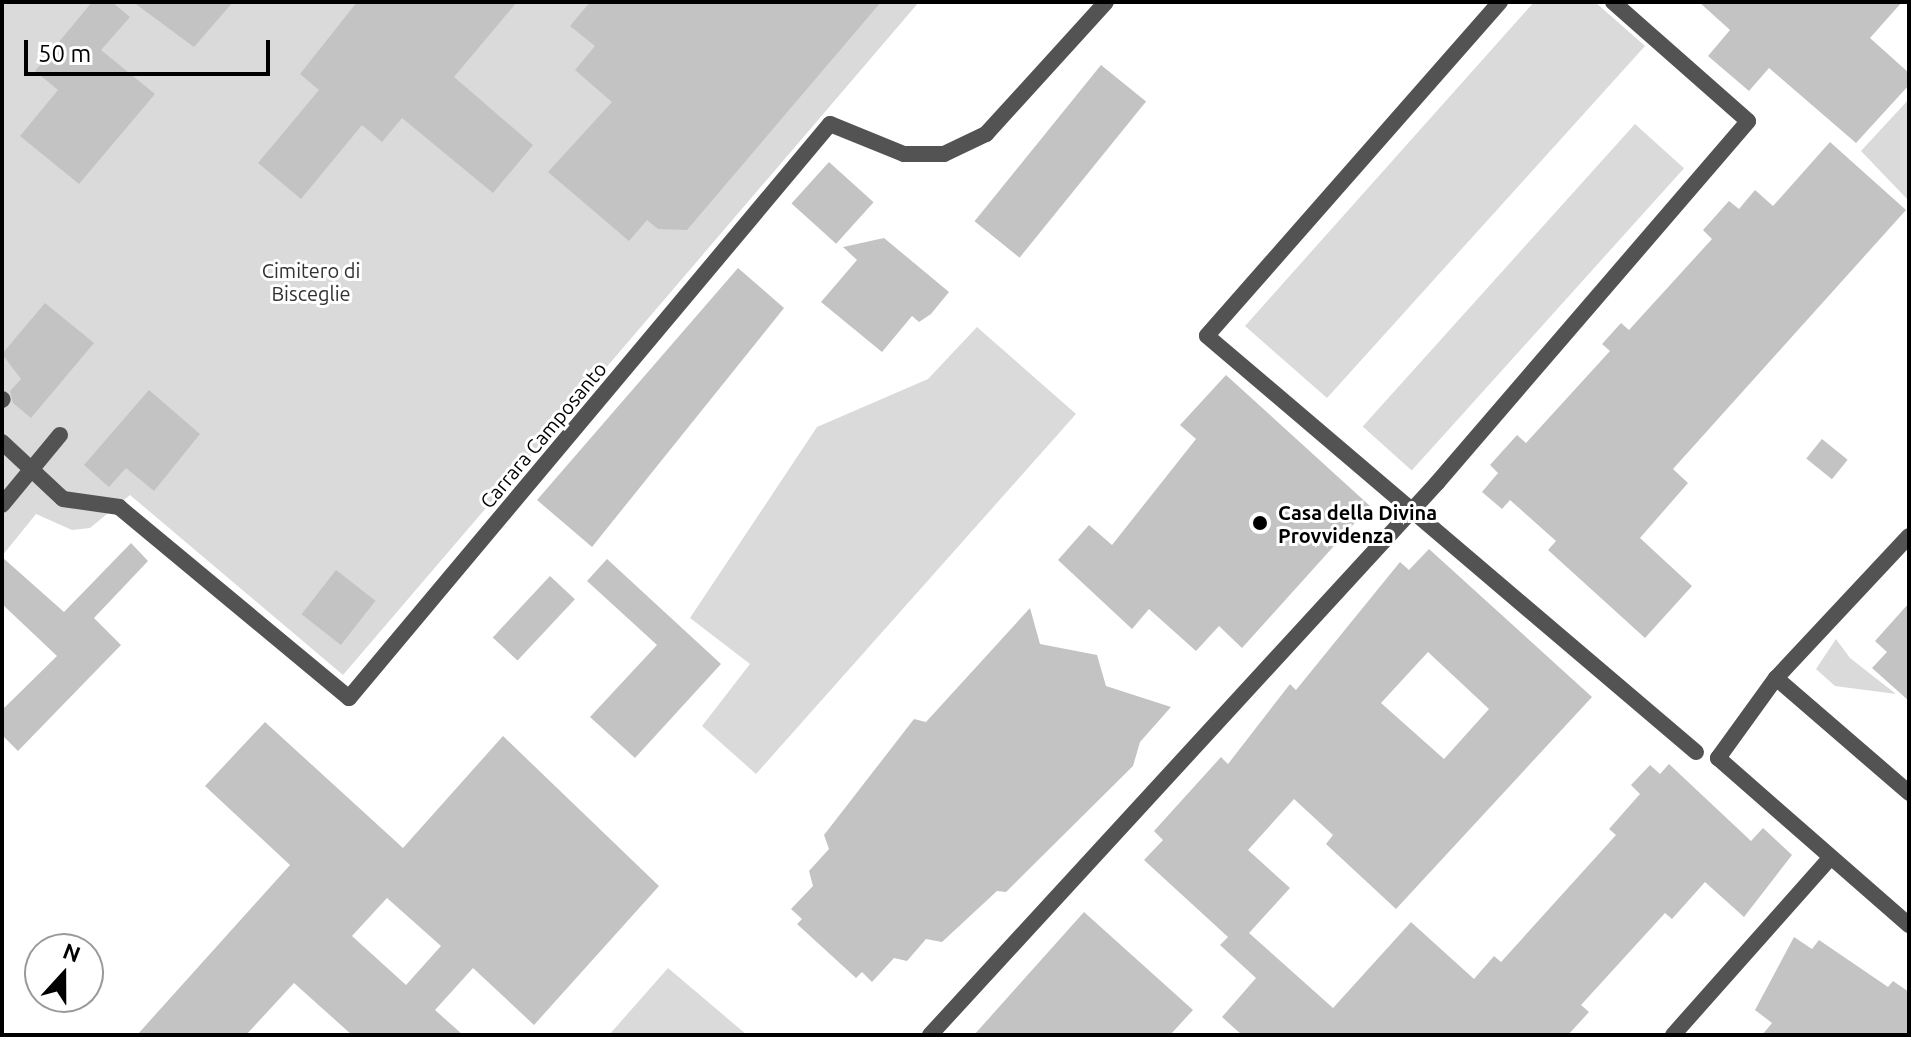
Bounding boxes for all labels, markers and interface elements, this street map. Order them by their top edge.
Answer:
scale bar [28,24,274,74]
text: 50 m [38,40,91,67]
park label: Cimitero di Bisceglie [262,259,360,306]
street label: Carrara Camposanto [475,357,611,513]
place label: Casa della Divina Provvidenza [1278,500,1437,547]
marker: Casa della Divina Provvidenza [1249,512,1271,534]
north arrow [24,933,104,1013]
text: N [60,937,84,967]

